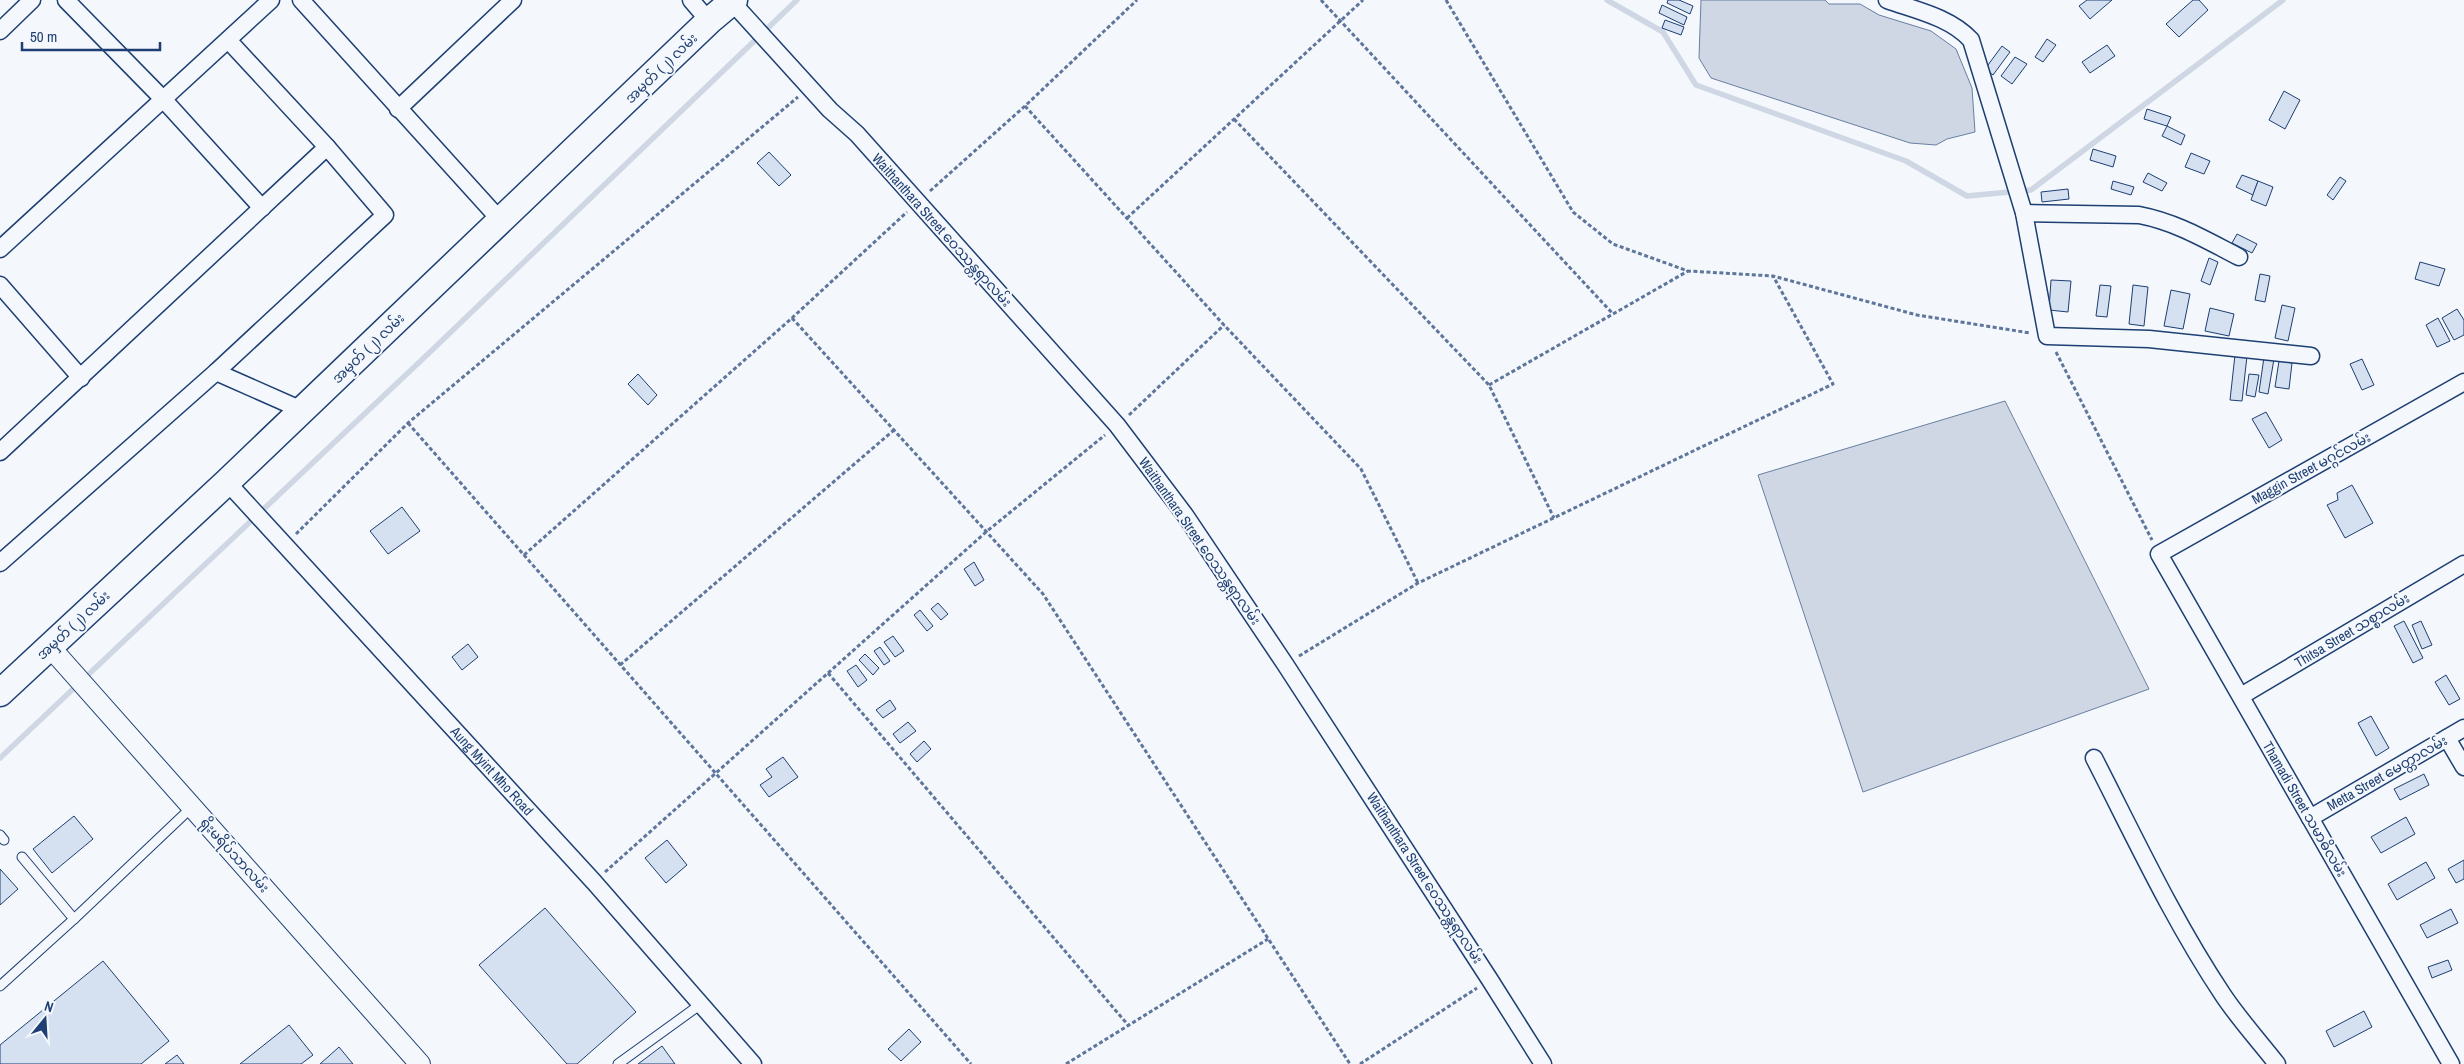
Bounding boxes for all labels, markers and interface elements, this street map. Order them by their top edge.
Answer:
scale bar [22,20,160,52]
text: 50 m [30,26,57,47]
street label: အမှတ် (၂) လမ်း [620,28,703,109]
street label: Waithanthara Street ဝေဿန္တရာလမ်း [866,149,1017,313]
street label: အမှတ် (၂) လမ်း [327,308,410,389]
street label: Maggin Street မဂ္ဂင်လမ်း [2248,427,2376,512]
street label: Waithanthara Street ဝေဿန္တရာလမ်း [1133,453,1266,630]
street label: အမှတ် (၂) လမ်း [32,586,115,666]
street label: Thitsa Street သစ္စာလမ်း [2291,588,2414,674]
street label: Aung Myint Mho Road [446,722,537,819]
street label: Metta Street မေတ္တာလမ်း [2323,730,2452,817]
street label: Thamadi Street သမာဓိလမ်း [2259,738,2352,880]
street label: Waithanthara Street ဝေဿန္တရာလမ်း [1360,788,1488,969]
street label: ရိုးမရိပ်သာလမ်း [194,813,274,898]
north arrow [20,994,70,1044]
text: N [42,997,56,1016]

